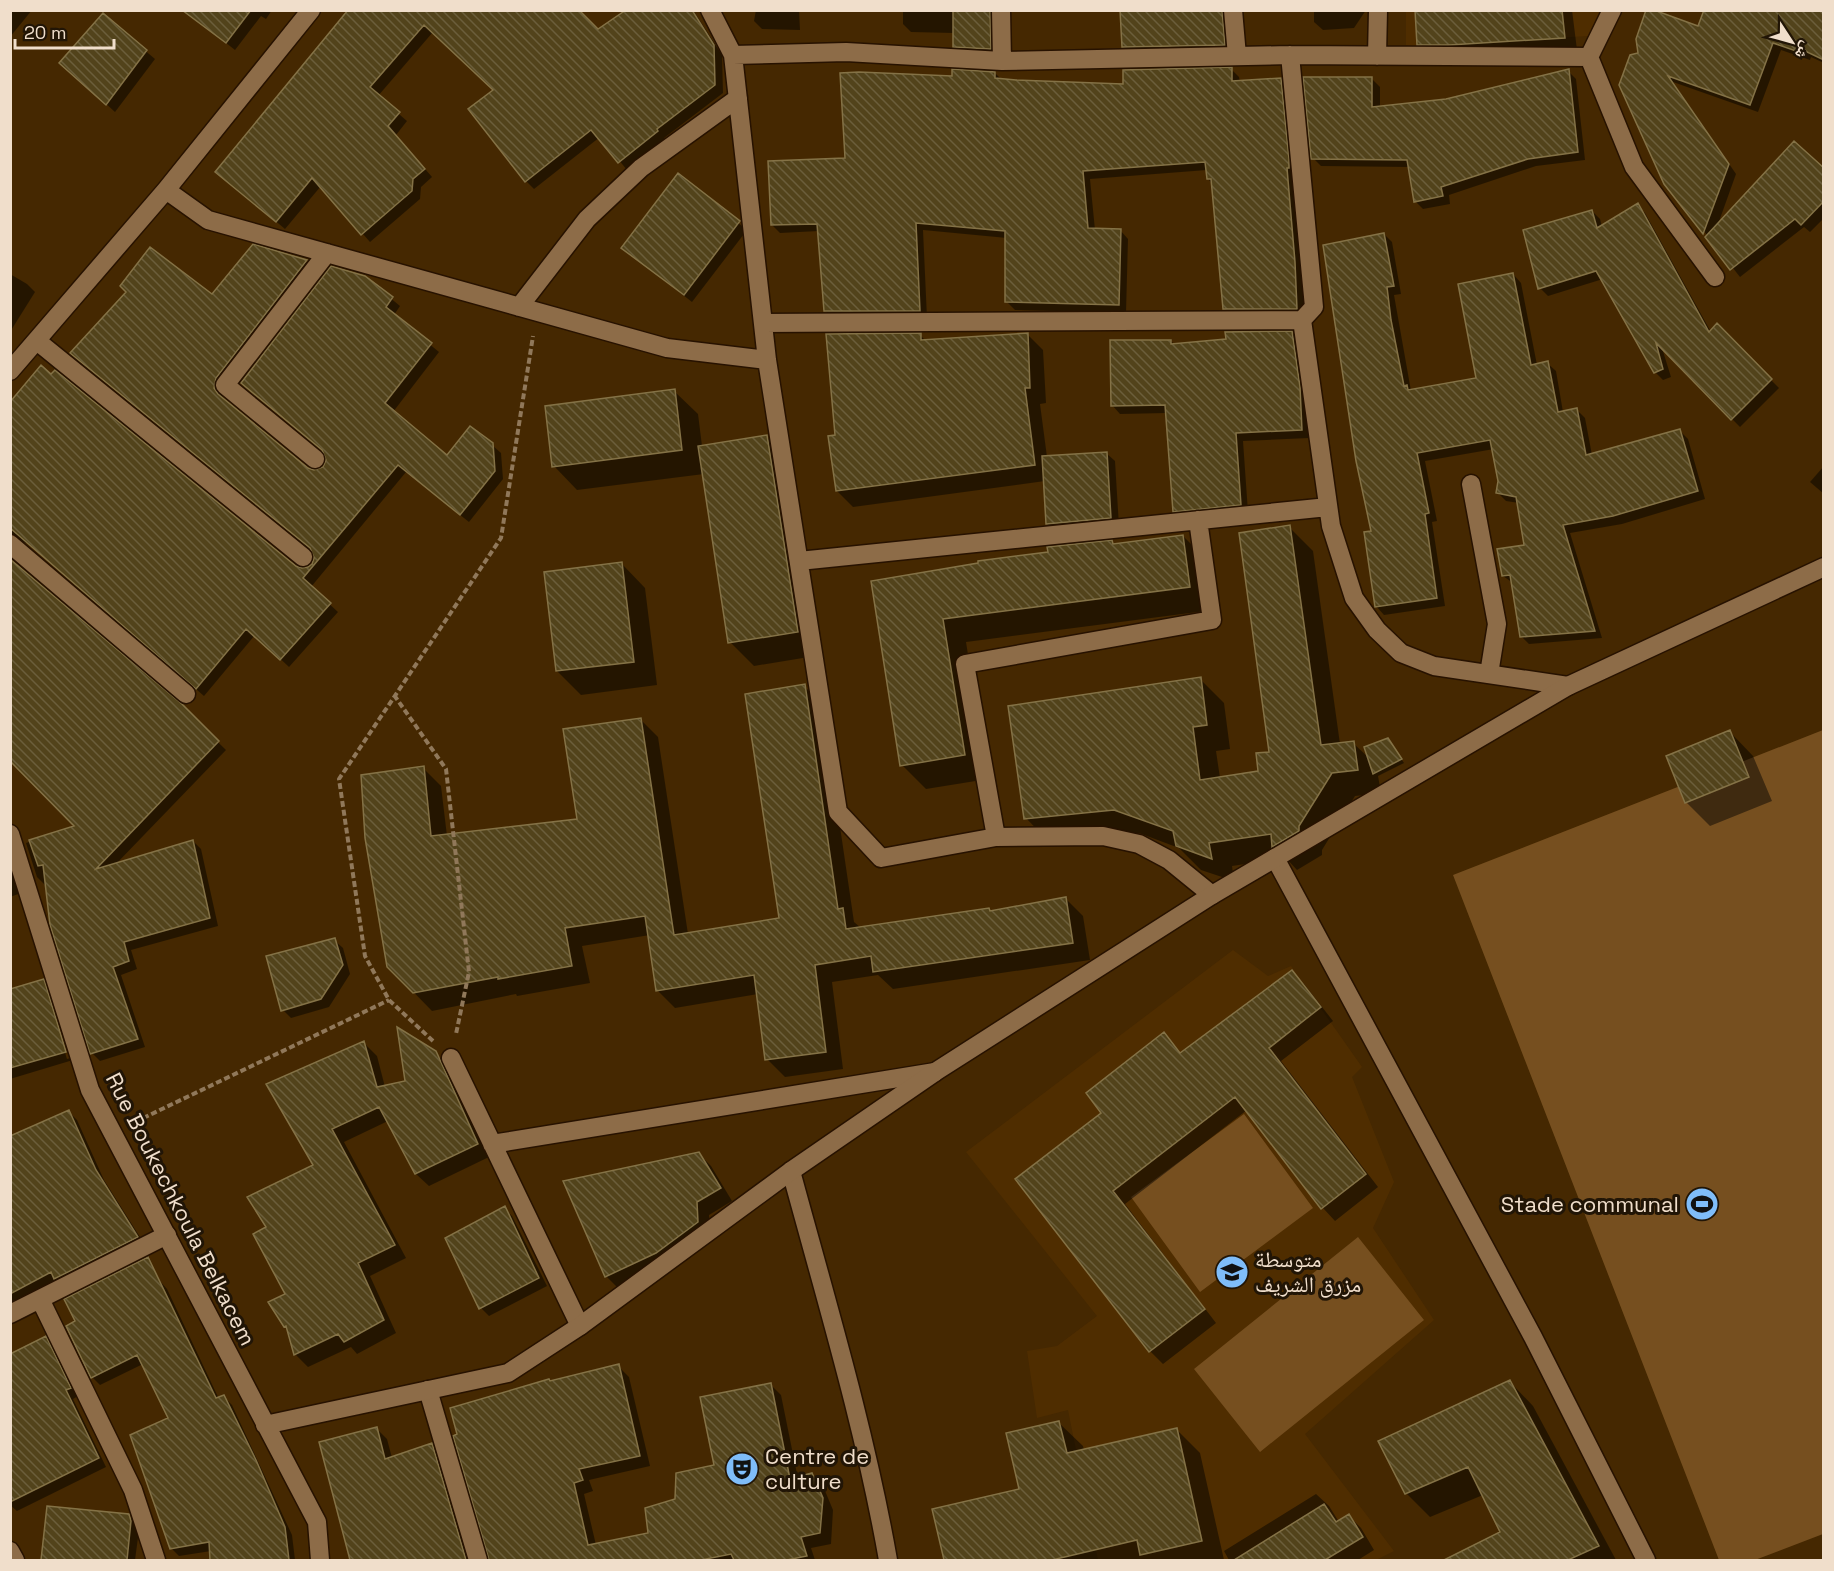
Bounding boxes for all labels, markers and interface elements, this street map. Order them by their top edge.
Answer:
scale bar [15,12,114,50]
north arrow [1762,12,1822,72]
text: 20 m [24,21,67,44]
text: ش [1790,37,1817,64]
street label: Rue Boukechkoula Belkacem [100,1068,262,1350]
sports icon: Stade communal [1684,1186,1720,1222]
place label: Stade communal [1501,1190,1679,1218]
place label: متوسطة مزرق الشريف [1255,1245,1361,1298]
school or university icon: متوسطة مزرق الشريف [1214,1254,1250,1290]
place label: Centre de culture [765,1442,869,1495]
theatre icon: Centre de culture [724,1451,760,1487]

